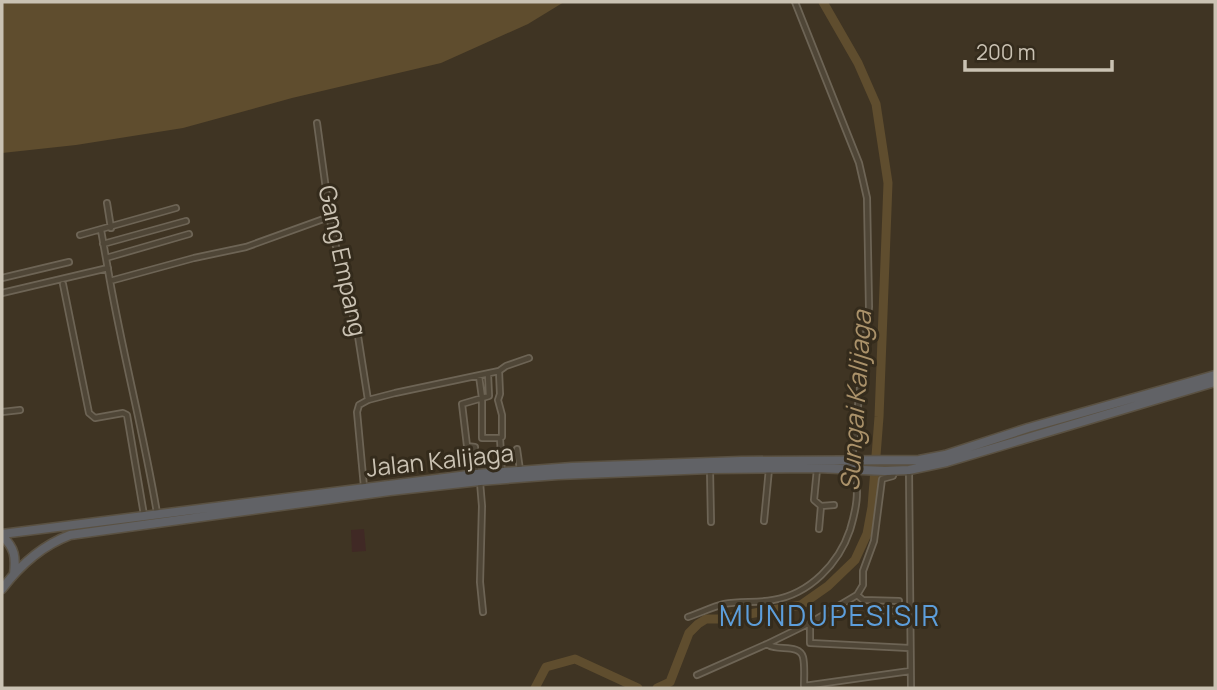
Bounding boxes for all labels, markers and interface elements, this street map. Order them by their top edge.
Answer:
scale bar [965,28,1112,72]
text: 200 m [976,38,1036,66]
street label: Gang Empang [311,182,376,339]
water label: Sungai Kalijaga [831,308,879,492]
street label: Jalan Kalijaga [364,435,515,484]
district label: MUNDUPESISIR [719,596,941,634]

